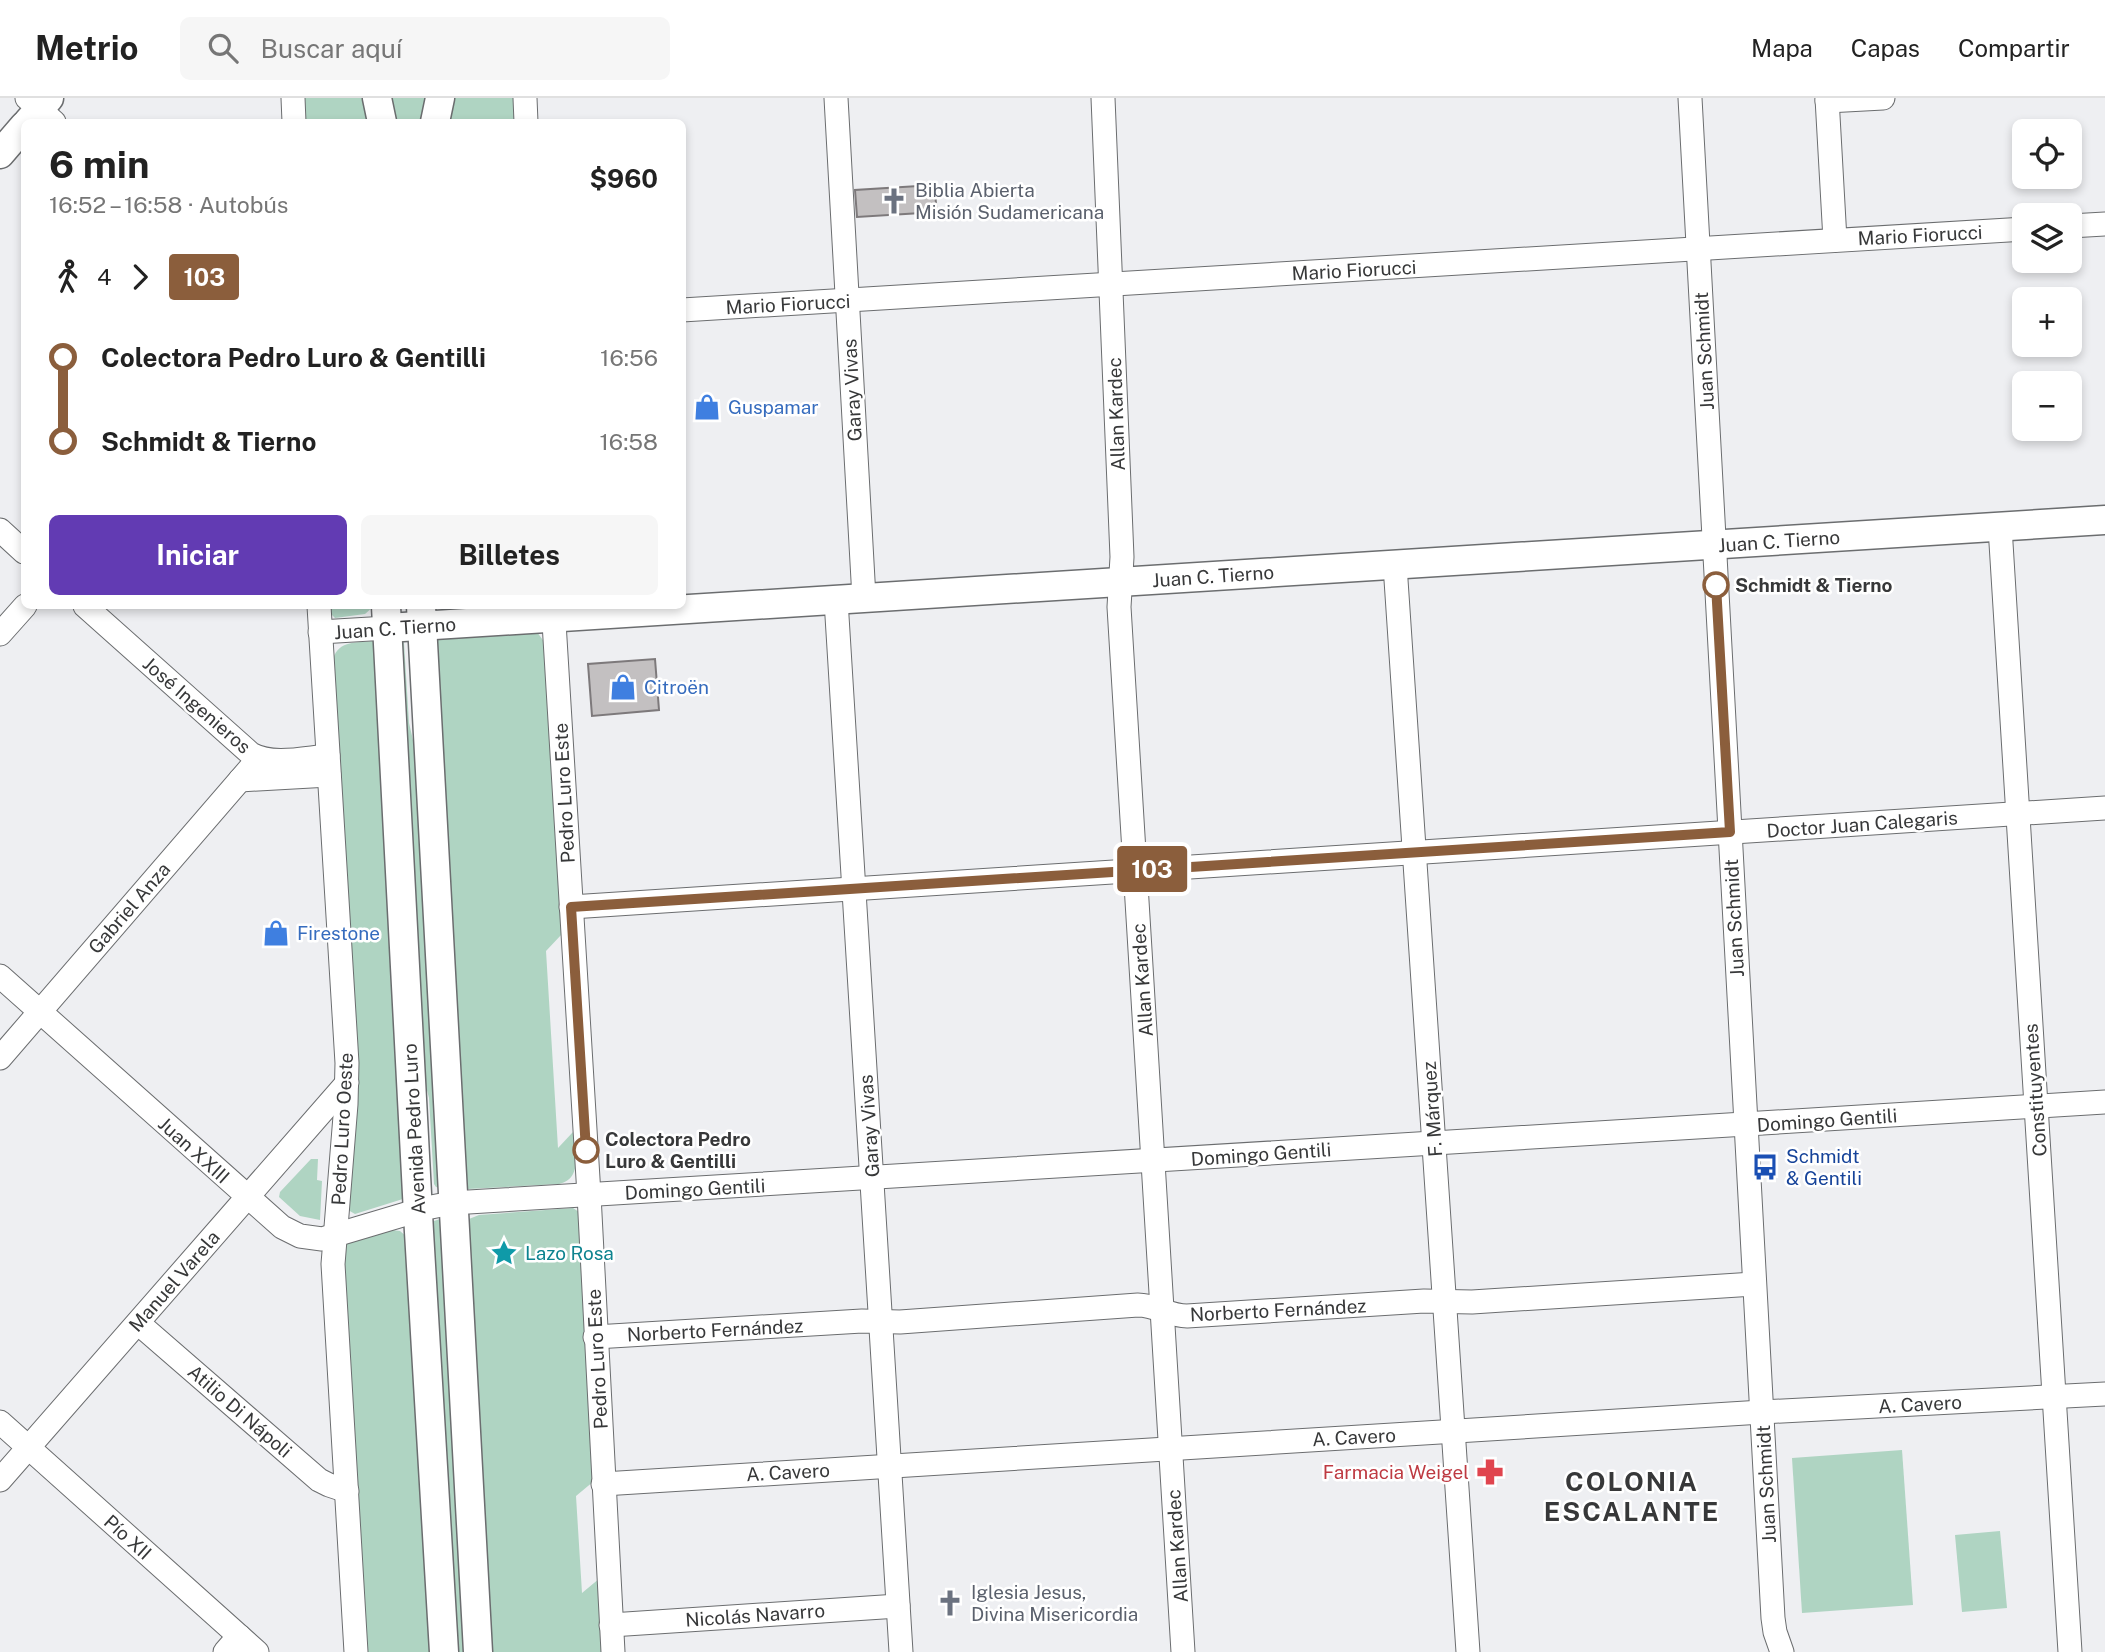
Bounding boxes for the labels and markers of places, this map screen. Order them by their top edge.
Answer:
place label: Biblia Abierta Misión Sudamericana [915,179,1104,223]
church icon: Biblia Abierta Misión Sudamericana [879,186,909,216]
shop icon: Guspamar [692,392,722,422]
place label: Guspamar [728,396,819,418]
marker: Schmidt & Tierno [1703,572,1729,598]
place label: Schmidt & Tierno [1735,574,1892,596]
shop icon: Citroën [608,672,638,702]
place label: Citroën [644,676,709,698]
shop icon: Firestone [261,918,291,948]
place label: Firestone [297,922,380,944]
place label: Colectora Pedro Luro & Gentilli [605,1128,751,1172]
marker: Colectora Pedro Luro & Gentilli [573,1137,599,1163]
place label: Schmidt & Gentili [1786,1145,1862,1189]
bus stop icon: Schmidt & Gentili [1750,1152,1780,1182]
place icon: Lazo Rosa [489,1238,519,1268]
place label: Lazo Rosa [525,1242,614,1264]
pharmacy icon: Farmacia Weigel [1475,1457,1505,1487]
place label: Farmacia Weigel [1323,1461,1469,1483]
place label: Iglesia Jesus, Divina Misericordia [971,1581,1138,1625]
church icon: Iglesia Jesus, Divina Misericordia [935,1588,965,1618]

